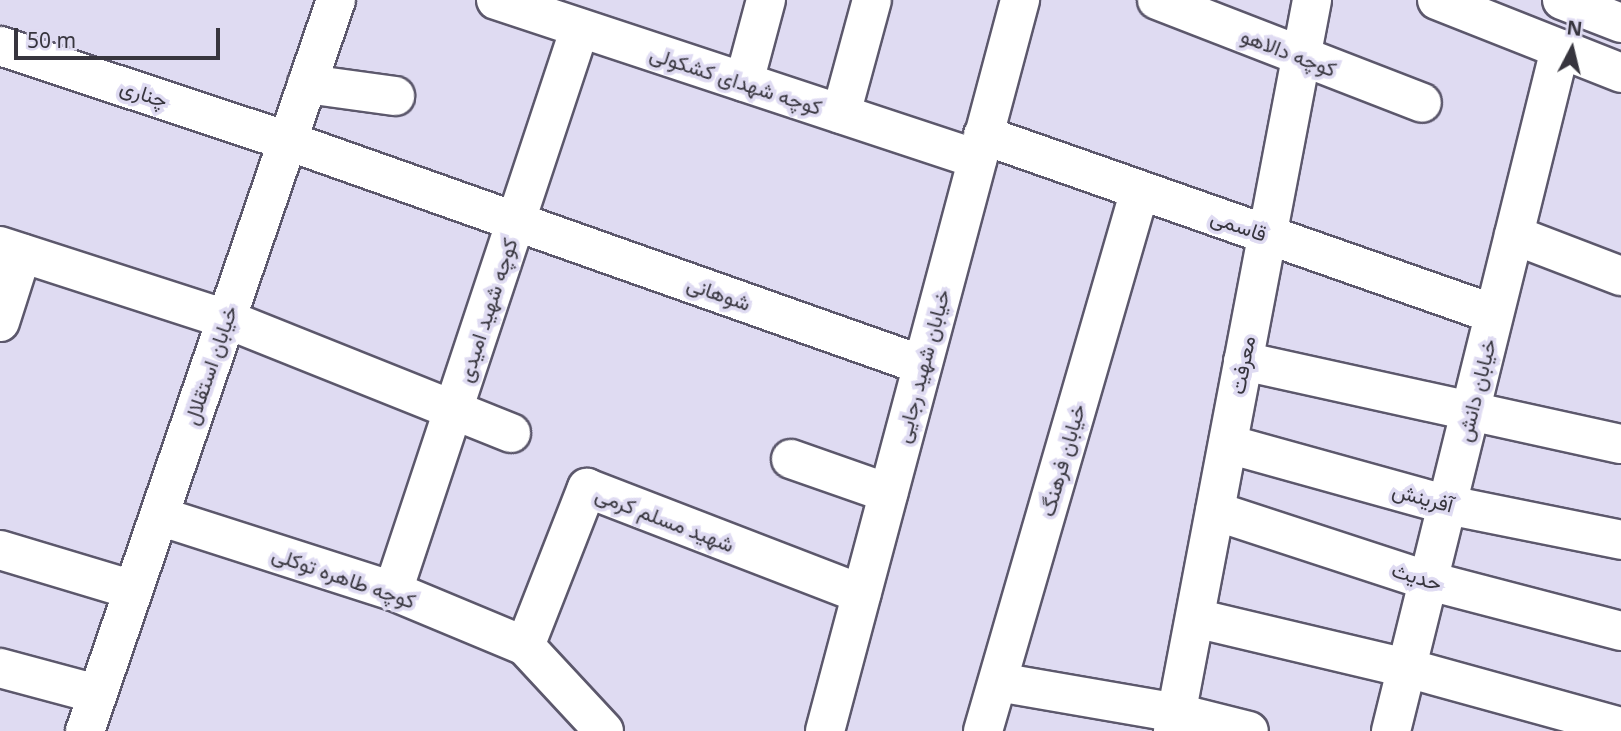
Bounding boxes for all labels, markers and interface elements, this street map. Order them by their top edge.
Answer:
scale bar [18,14,224,58]
north arrow [1537,14,1607,84]
text: N [1565,14,1584,42]
street label: کوچه دالاهو [1238,22,1340,82]
text: 50 m [27,26,76,54]
street label: کوچه شهدای کشکولی [647,40,825,120]
street label: چناری [117,74,171,112]
street label: قاسمی [1208,204,1270,246]
street label: کوچه شهید امیدی [452,235,522,385]
street label: شوهانی [684,270,754,316]
street label: خیابان شهید رجایی [889,286,955,446]
street label: خیابان استقلال [178,302,242,428]
street label: معرفت [1224,334,1260,396]
street label: خیابان دانش [1451,336,1501,444]
street label: خیابان فرهنگ [1034,401,1090,519]
street label: آفرینش [1390,477,1456,517]
street label: شهید مسلم کرمی [592,481,738,557]
street label: کوچه طاهره توکلی [269,541,419,613]
street label: حدیث [1389,556,1445,596]

